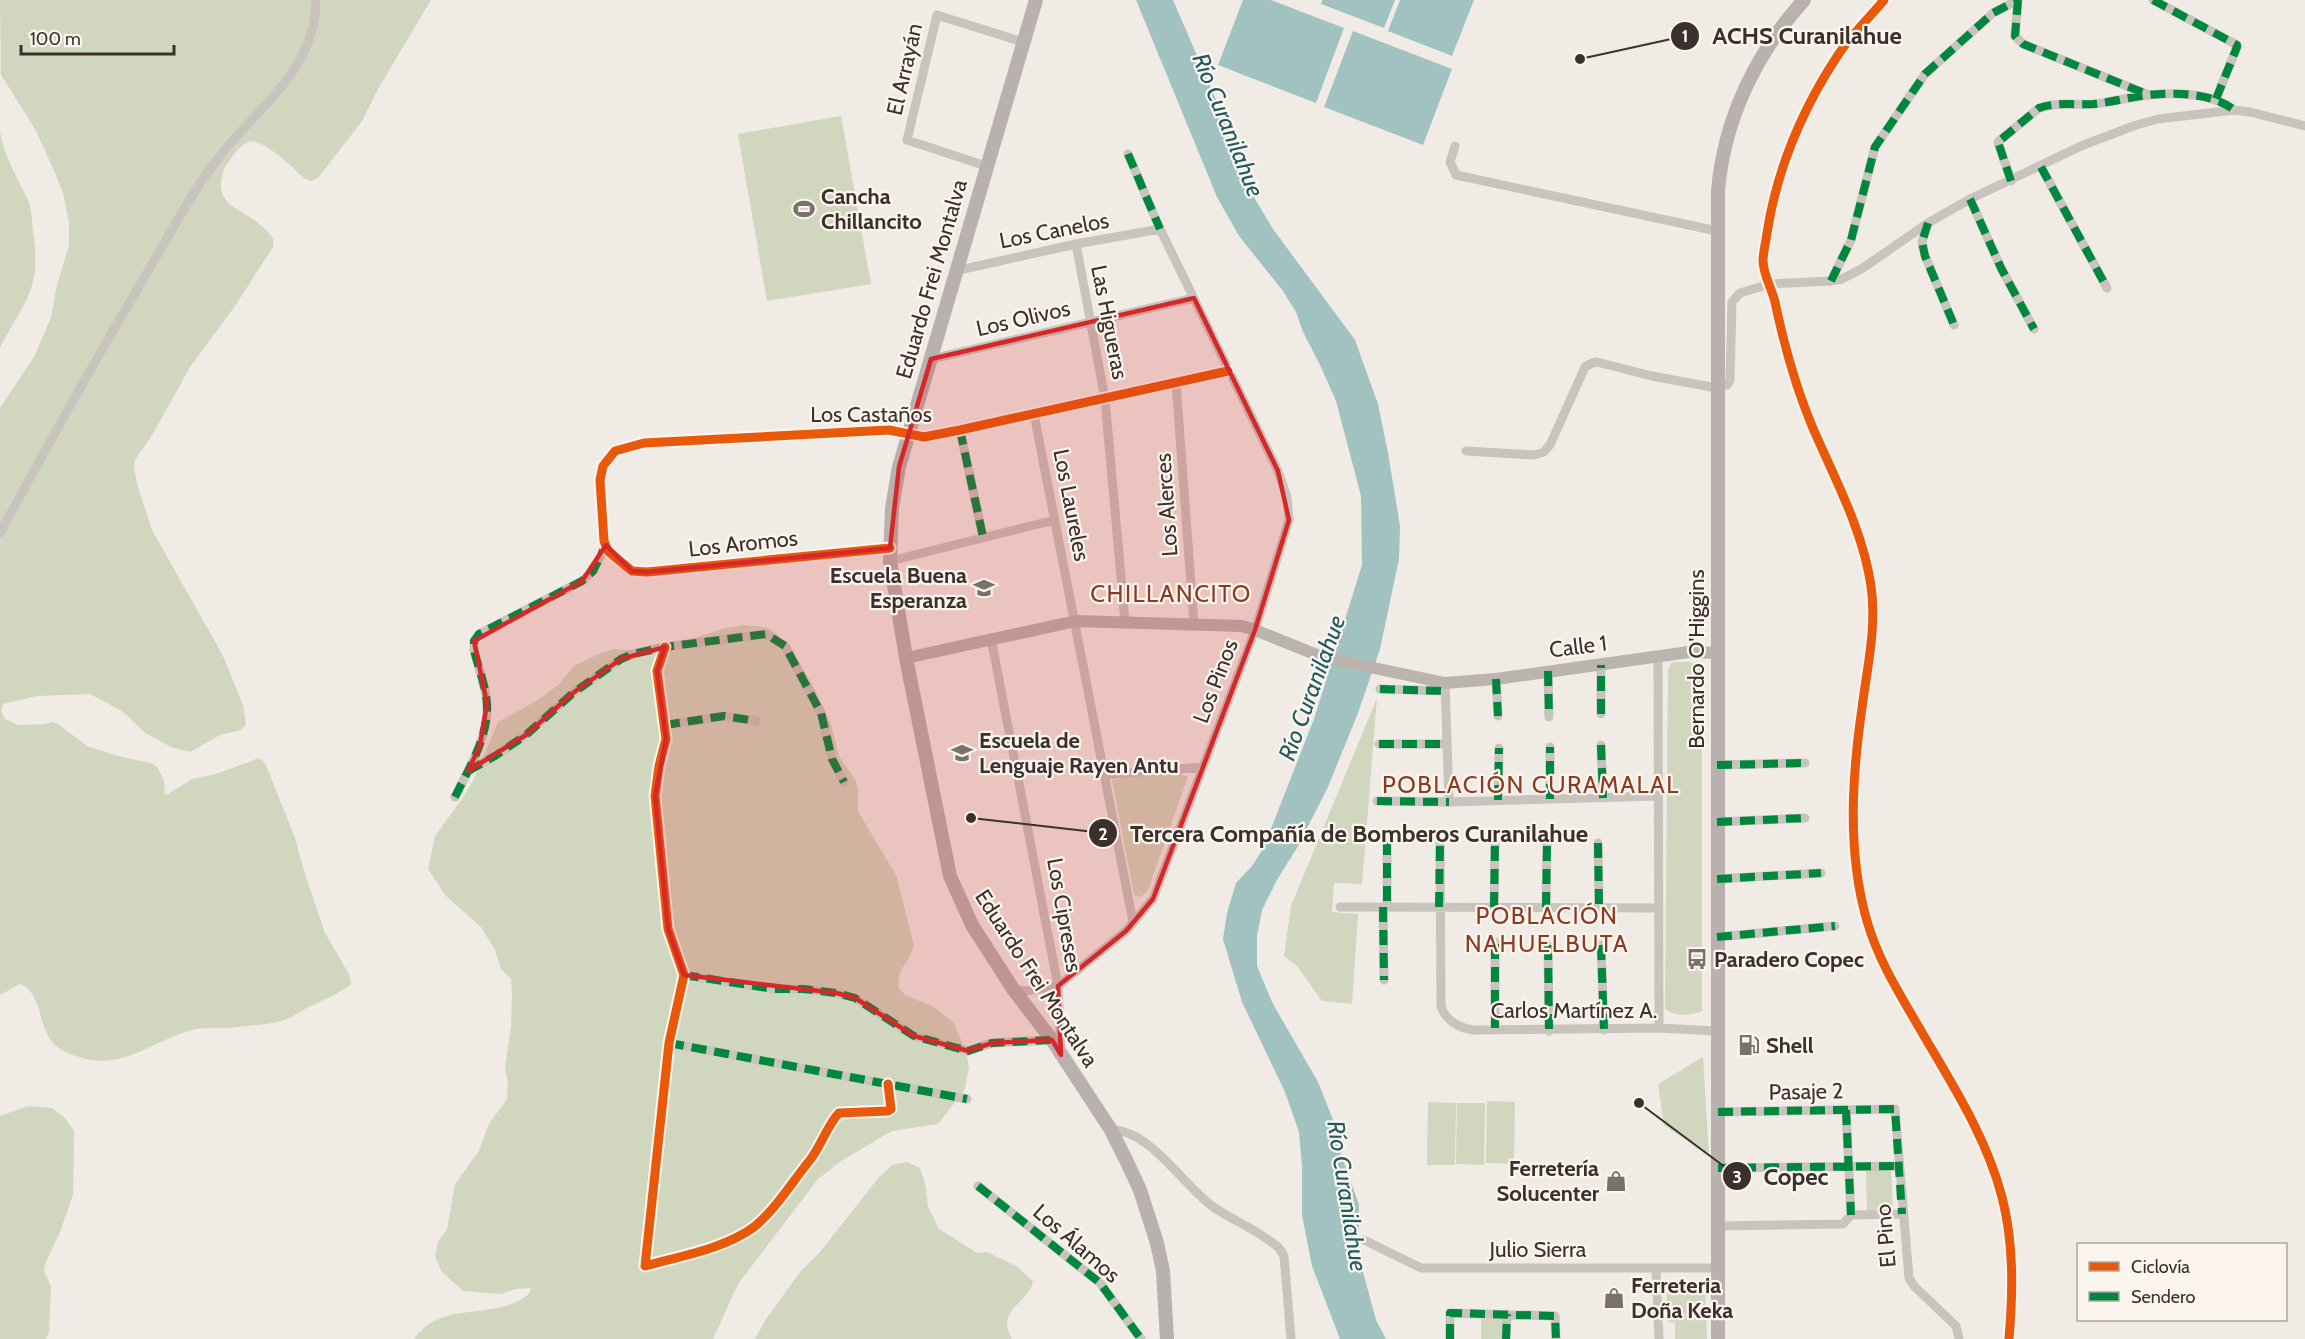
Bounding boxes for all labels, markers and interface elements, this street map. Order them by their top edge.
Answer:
callout: ACHS Curanilahue [1670,15,1914,57]
scale bar [21,18,174,56]
street label: El Arrayán [881,20,928,118]
text: ACHS Curanilahue [1712,21,1902,50]
text: 1 [1682,25,1688,47]
text: 100 m [30,28,81,50]
water label: Río Curanilahue [1186,49,1270,201]
street label: Eduardo Frei Montalva [890,176,973,382]
place label: Cancha Chillancito [821,183,922,235]
sports icon: Cancha Chillancito [792,197,816,221]
street label: Los Canelos [997,207,1111,254]
street label: Las Higueras [1085,263,1134,382]
street label: Los Olivos [974,295,1073,342]
street label: Los Castaños [810,401,932,428]
street label: Los Laureles [1047,447,1096,563]
street label: Los Alerces [1149,452,1184,558]
street label: Los Aromos [687,524,799,563]
place label: Escuela Buena Esperanza [830,562,967,614]
street label: Bernardo O'Higgins [1683,569,1710,749]
school or university icon: Escuela Buena Esperanza [972,576,996,600]
district label: CHILLANCITO [1090,579,1252,608]
water label: Río Curanilahue [1272,611,1351,764]
street label: Calle 1 [1548,630,1608,663]
street label: Los Pinos [1187,635,1244,727]
place label: Escuela de Lenguaje Rayen Antu [979,727,1179,779]
school or university icon: Escuela de Lenguaje Rayen Antu [950,741,974,765]
district label: POBLACIÓN CURAMALAL [1382,770,1680,799]
callout: Tercera Compañía de Bomberos Curanilahue [1088,812,1600,854]
text: Tercera Compañía de Bomberos Curanilahue [1130,819,1588,848]
text: 2 [1098,823,1108,845]
street label: Los Cipreses [1041,856,1088,974]
street label: Eduardo Frei Montalva [969,884,1104,1072]
district label: POBLACIÓN NAHUELBUTA [1465,901,1629,958]
place label: Paradero Copec [1714,946,1864,973]
bus stop icon: Paradero Copec [1685,947,1709,971]
street label: Carlos Martínez A. [1491,997,1657,1024]
place label: Shell [1766,1032,1814,1059]
fuel station icon: Shell [1737,1033,1761,1057]
street label: Pasaje 2 [1768,1077,1844,1106]
water label: Río Curanilahue [1321,1118,1374,1273]
place label: Ferretería Solucenter [1496,1155,1600,1207]
callout: Copec [1722,1155,1841,1197]
text: Copec [1763,1162,1829,1191]
text: 3 [1732,1166,1742,1188]
shop icon: Ferretería Solucenter [1604,1169,1628,1193]
street label: Los Álamos [1028,1198,1126,1289]
street label: El Pino [1869,1203,1902,1269]
street label: Julio Sierra [1489,1236,1587,1263]
legend [2077,1243,2287,1321]
text: Ciclovía [2131,1256,2190,1278]
place label: Ferreteria Doña Keka [1631,1272,1733,1324]
shop icon: Ferreteria Doña Keka [1602,1286,1626,1310]
text: Sendero [2131,1286,2195,1308]

